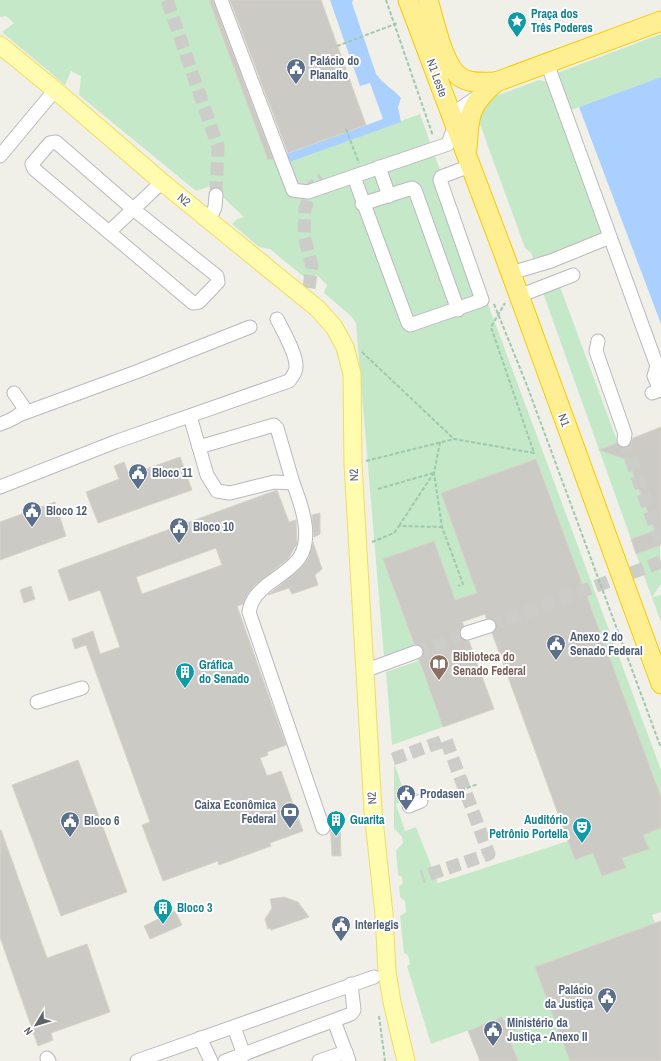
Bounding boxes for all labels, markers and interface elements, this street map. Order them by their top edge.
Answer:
place label: Praça dos Três Poderes [531,6,593,36]
place icon: Praça dos Três Poderes [506,10,528,38]
place label: Palácio do Planalto [310,53,359,83]
public building icon: Palácio do Planalto [285,57,307,85]
street label: N1 Leste [423,57,451,99]
street label: N2 [174,190,194,210]
street label: N1 [554,411,574,429]
public building icon: Bloco 11 [127,462,149,490]
place label: Bloco 11 [152,465,193,481]
street label: N2 [346,468,362,482]
public building icon: Bloco 12 [21,500,43,528]
place label: Bloco 12 [46,503,88,519]
public building icon: Bloco 10 [168,516,190,544]
place label: Bloco 10 [193,519,235,535]
place label: Anexo 2 do Senado Federal [570,629,643,659]
public building icon: Anexo 2 do Senado Federal [545,633,567,661]
place label: Biblioteca do Senado Federal [453,649,526,679]
library icon: Biblioteca do Senado Federal [428,653,450,681]
place label: Gráfica do Senado [199,657,249,687]
building icon: Gráfica do Senado [174,661,196,689]
public building icon: Prodasen [395,783,417,811]
place label: Prodasen [420,786,465,802]
street label: N2 [364,791,380,805]
place label: Caixa Econômica Federal [195,797,277,827]
bank icon: Caixa Econômica Federal [279,801,301,829]
building icon: Guarita [325,809,347,837]
public building icon: Bloco 6 [59,810,81,838]
place label: Guarita [350,812,385,828]
place label: Auditório Petrônio Portella [489,812,569,842]
place label: Bloco 6 [84,813,120,829]
theatre icon: Auditório Petrônio Portella [571,816,593,844]
building icon: Bloco 3 [152,897,174,925]
place label: Bloco 3 [177,900,213,916]
public building icon: Interlegis [330,914,352,942]
place label: Interlegis [355,917,399,933]
place label: Palácio da Justiça [545,982,594,1012]
public building icon: Palácio da Justiça [596,986,618,1014]
north arrow [16,1005,56,1045]
place label: Ministério da Justiça - Anexo II [507,1015,588,1045]
public building icon: Ministério da Justiça - Anexo II [482,1019,504,1047]
text: N [21,1024,36,1038]

